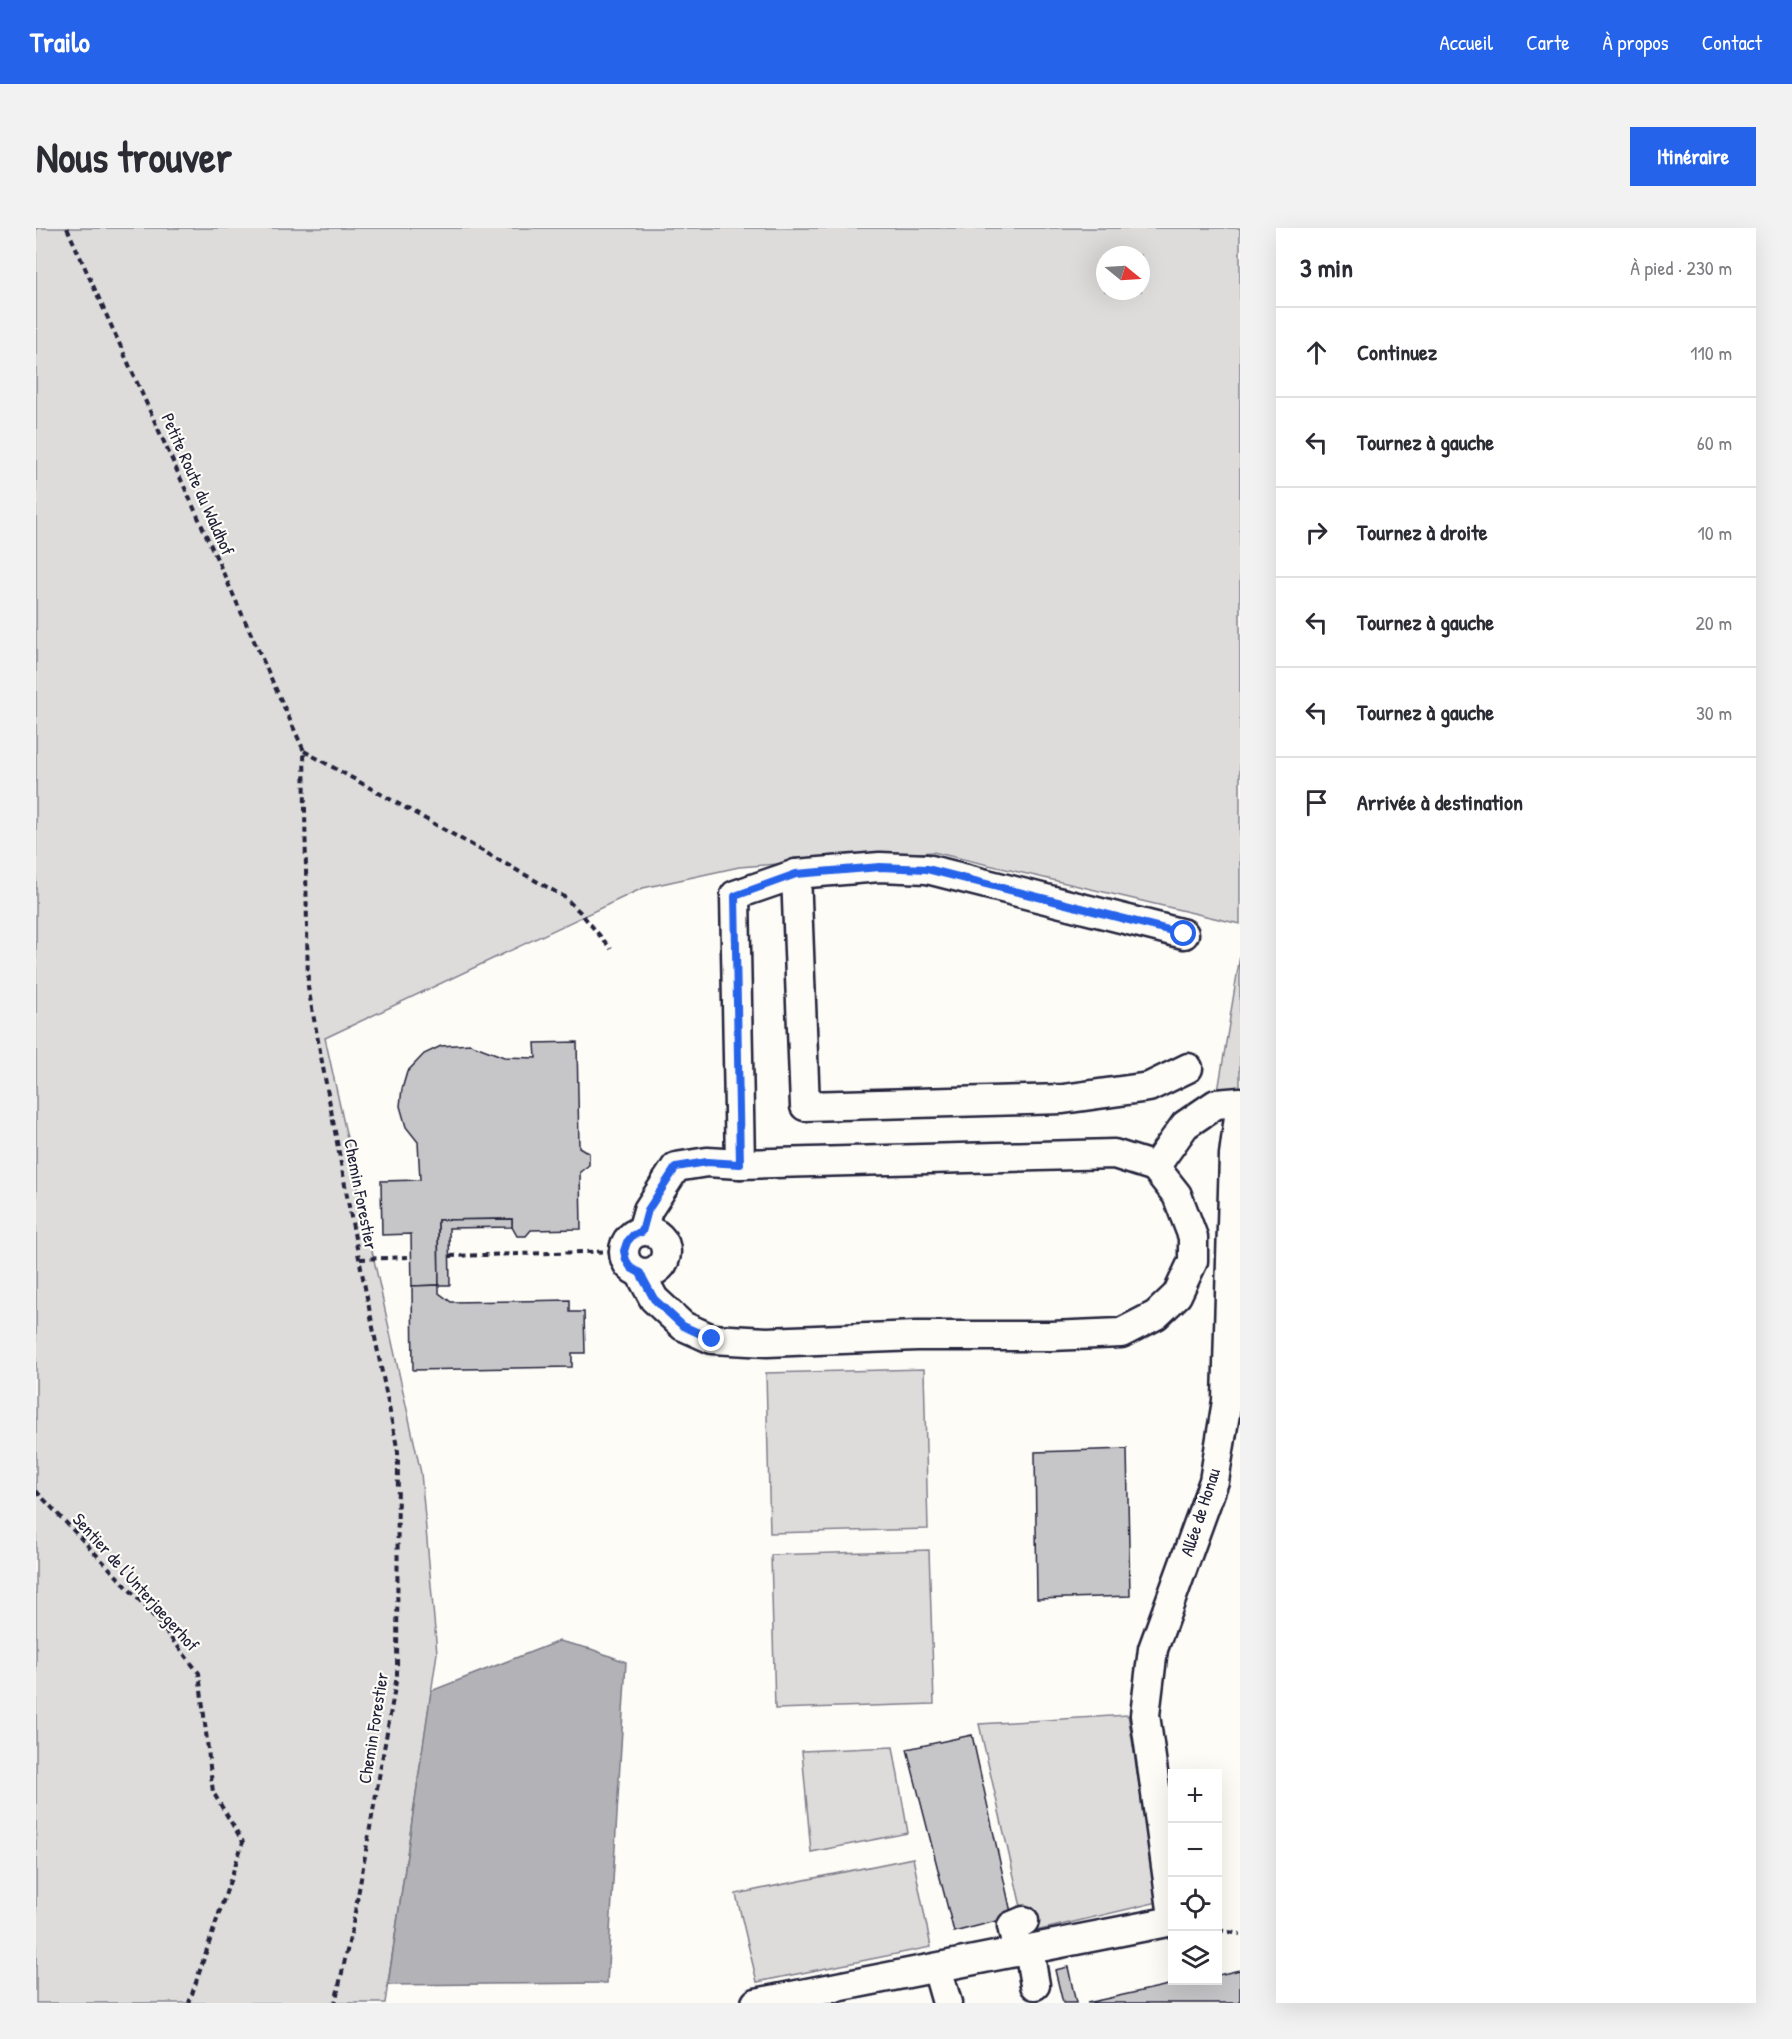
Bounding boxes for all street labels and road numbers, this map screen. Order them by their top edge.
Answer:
street label: Petite Route du Waldhof [155,409,241,560]
street label: Chemin Forestier [338,1136,384,1252]
street label: Allée de Honau [1174,1465,1226,1559]
street label: Sentier de l'Unterjaegerhof [67,1507,205,1657]
street label: Chemin Forestier [352,1670,394,1786]

